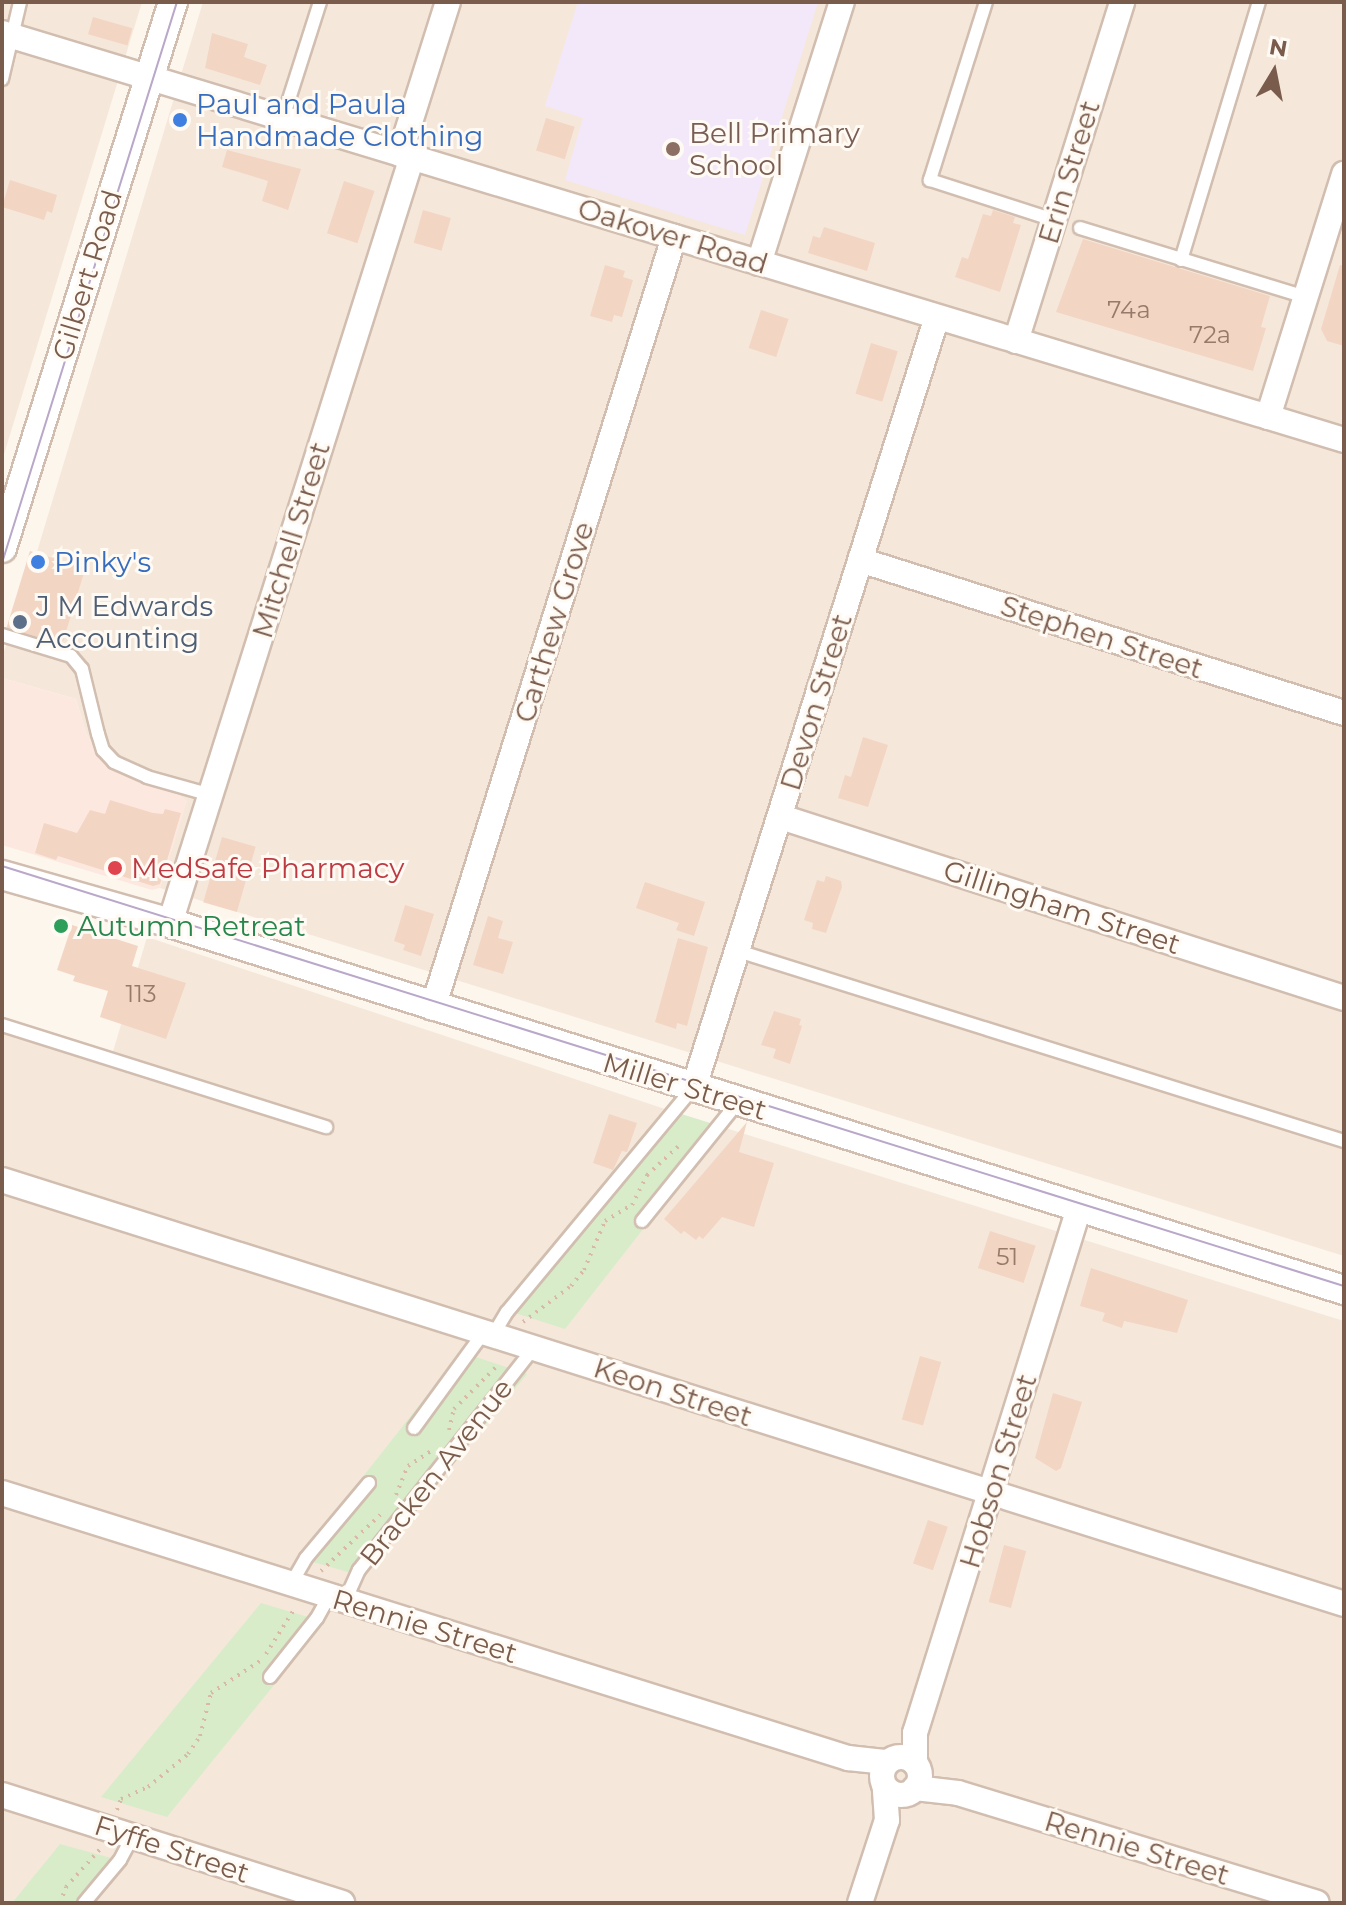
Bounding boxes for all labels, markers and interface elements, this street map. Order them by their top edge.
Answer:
north arrow [1234,32,1314,112]
text: N [1267,33,1289,63]
place label: Paul and Paula Handmade Clothing [196,87,484,153]
street label: Erin Street [1031,96,1107,248]
marker: Paul and Paula Handmade Clothing [171,111,189,129]
place label: Bell Primary School [689,116,860,182]
marker: Bell Primary School [664,140,682,158]
street label: Gilbert Road [45,186,129,364]
street label: Oakover Road [574,191,772,281]
house number: 74a [1107,296,1151,324]
house number: 72a [1189,321,1231,349]
street label: Mitchell Street [245,438,337,642]
street label: Carthew Grove [508,518,600,726]
place label: Pinky's [54,545,151,579]
marker: Pinky's [29,553,47,571]
street label: Stephen Street [997,588,1207,686]
place label: J M Edwards Accounting [36,589,213,655]
street label: Devon Street [773,610,859,794]
marker: J M Edwards Accounting [11,613,29,631]
place label: MedSafe Pharmacy [131,851,404,885]
street label: Gillingham Street [939,853,1185,961]
marker: MedSafe Pharmacy [106,859,124,877]
place label: Autumn Retreat [77,909,306,943]
marker: Autumn Retreat [52,917,70,935]
house number: 113 [126,980,156,1008]
street label: Miller Street [599,1045,771,1127]
house number: 51 [996,1243,1018,1271]
street label: Keon Street [590,1351,756,1433]
street label: Hobson Street [952,1370,1044,1572]
street label: Bracken Avenue [352,1372,520,1572]
street label: Rennie Street [329,1582,521,1670]
street label: Rennie Street [1041,1804,1233,1892]
street label: Fyffe Street [90,1808,254,1890]

